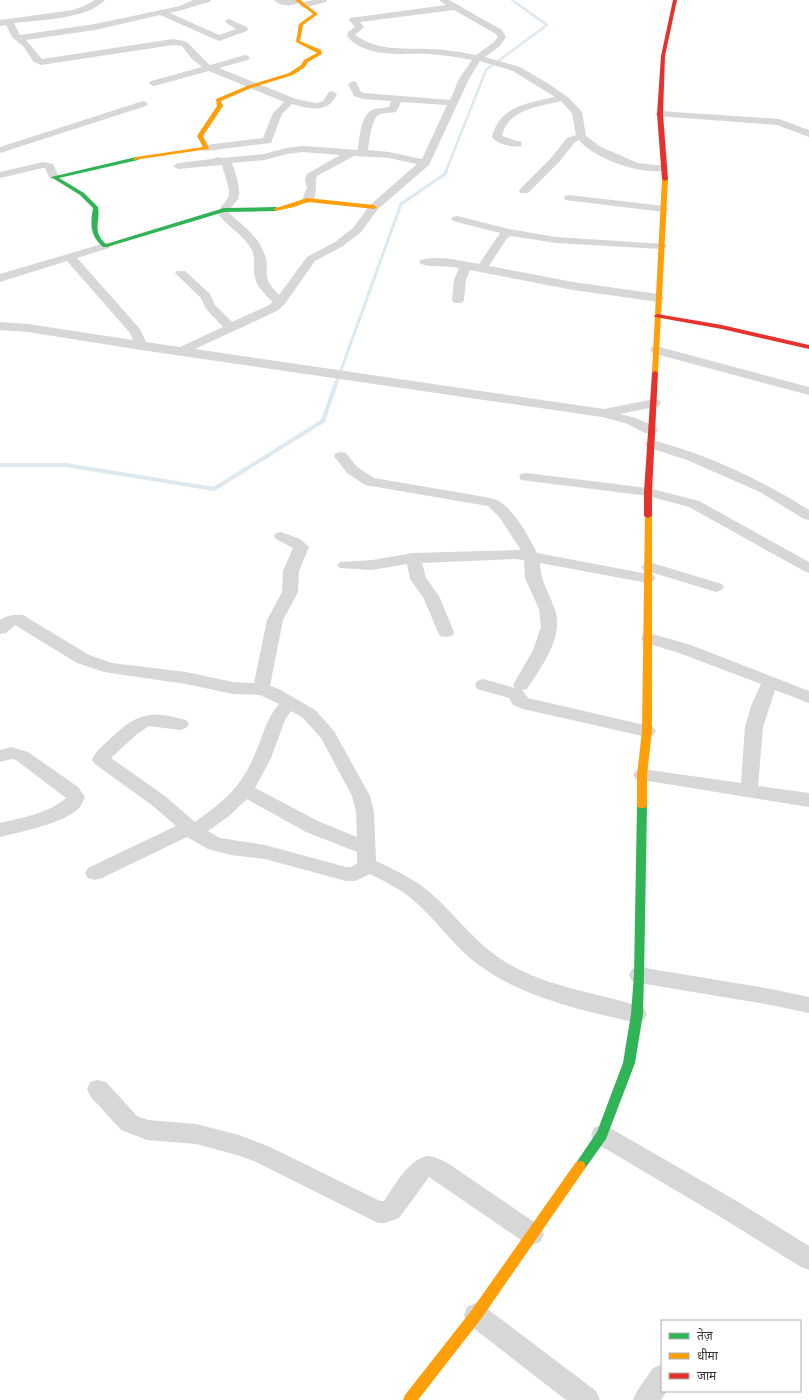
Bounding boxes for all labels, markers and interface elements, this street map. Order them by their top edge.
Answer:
legend [661,1320,801,1392]
text: तेज़ [697,1328,714,1342]
text: धीमा [697,1348,719,1362]
text: जाम [697,1368,717,1382]

